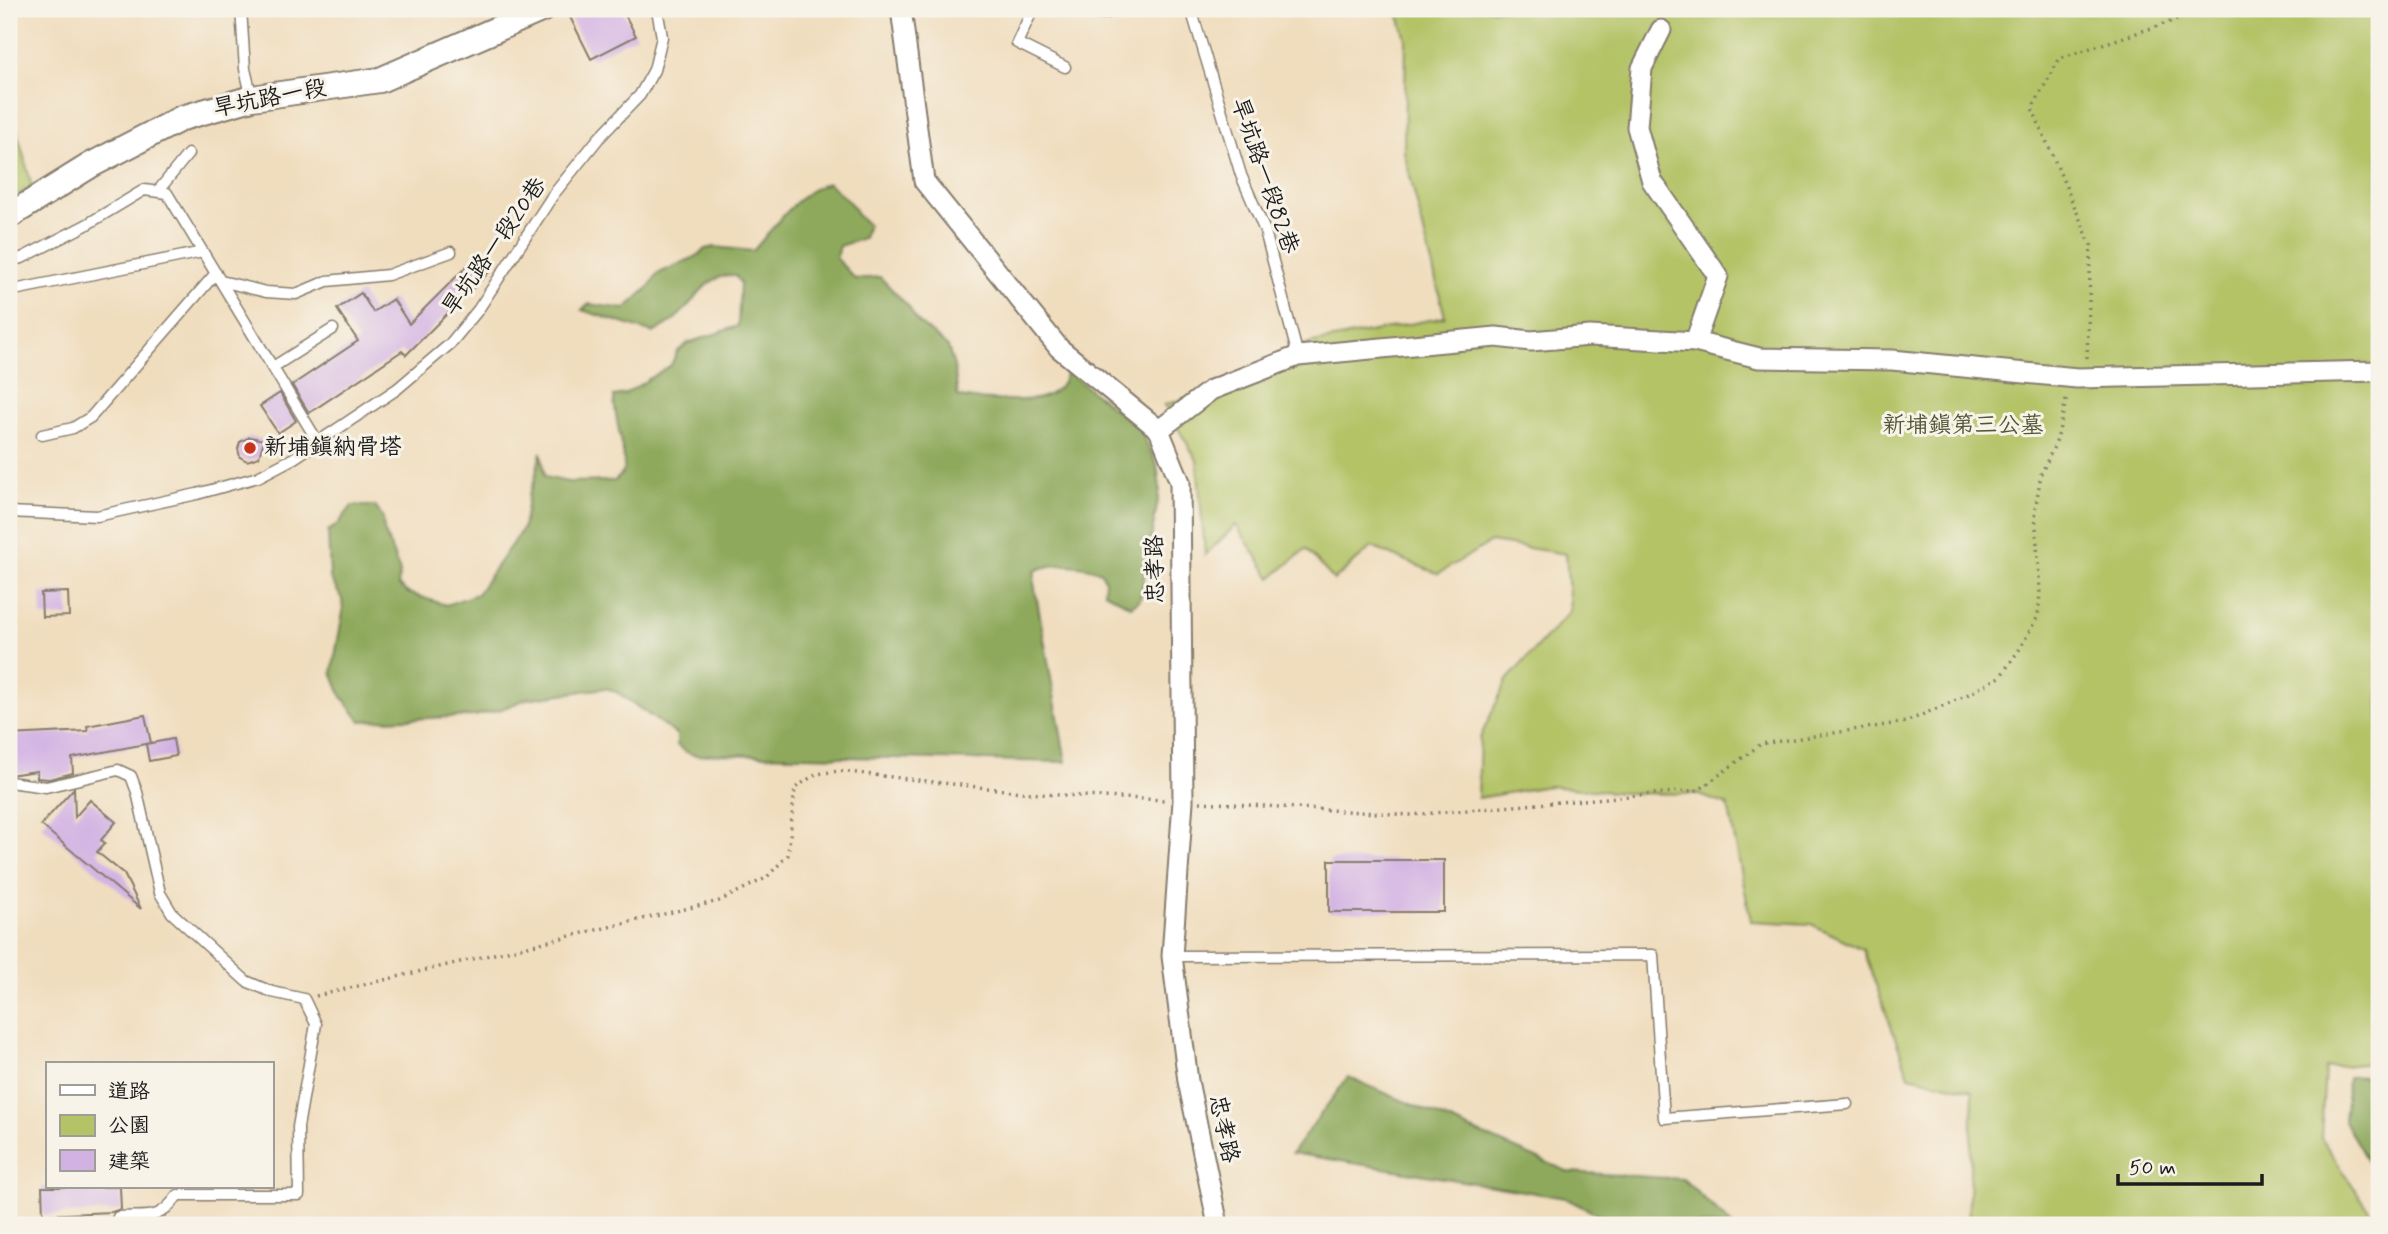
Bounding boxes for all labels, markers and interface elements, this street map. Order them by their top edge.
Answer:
street label: 旱坑路一段 [211,73,329,125]
street label: 旱坑路一段82巷 [1223,94,1305,259]
street label: 旱坑路一段20巷 [436,171,554,322]
park label: 新埔鎮第三公墓 [1883,411,2044,441]
place label: 新埔鎮納骨塔 [264,433,402,463]
marker: 新埔鎮納骨塔 [242,440,258,456]
street label: 忠孝路 [1140,534,1172,604]
legend [46,1062,273,1188]
text: 道路 [108,1078,150,1106]
street label: 忠孝路 [1201,1092,1245,1166]
text: 公園 [108,1112,150,1140]
scale bar [2118,1143,2262,1187]
text: 建築 [108,1148,150,1176]
text: 50 m [2129,1154,2176,1182]

